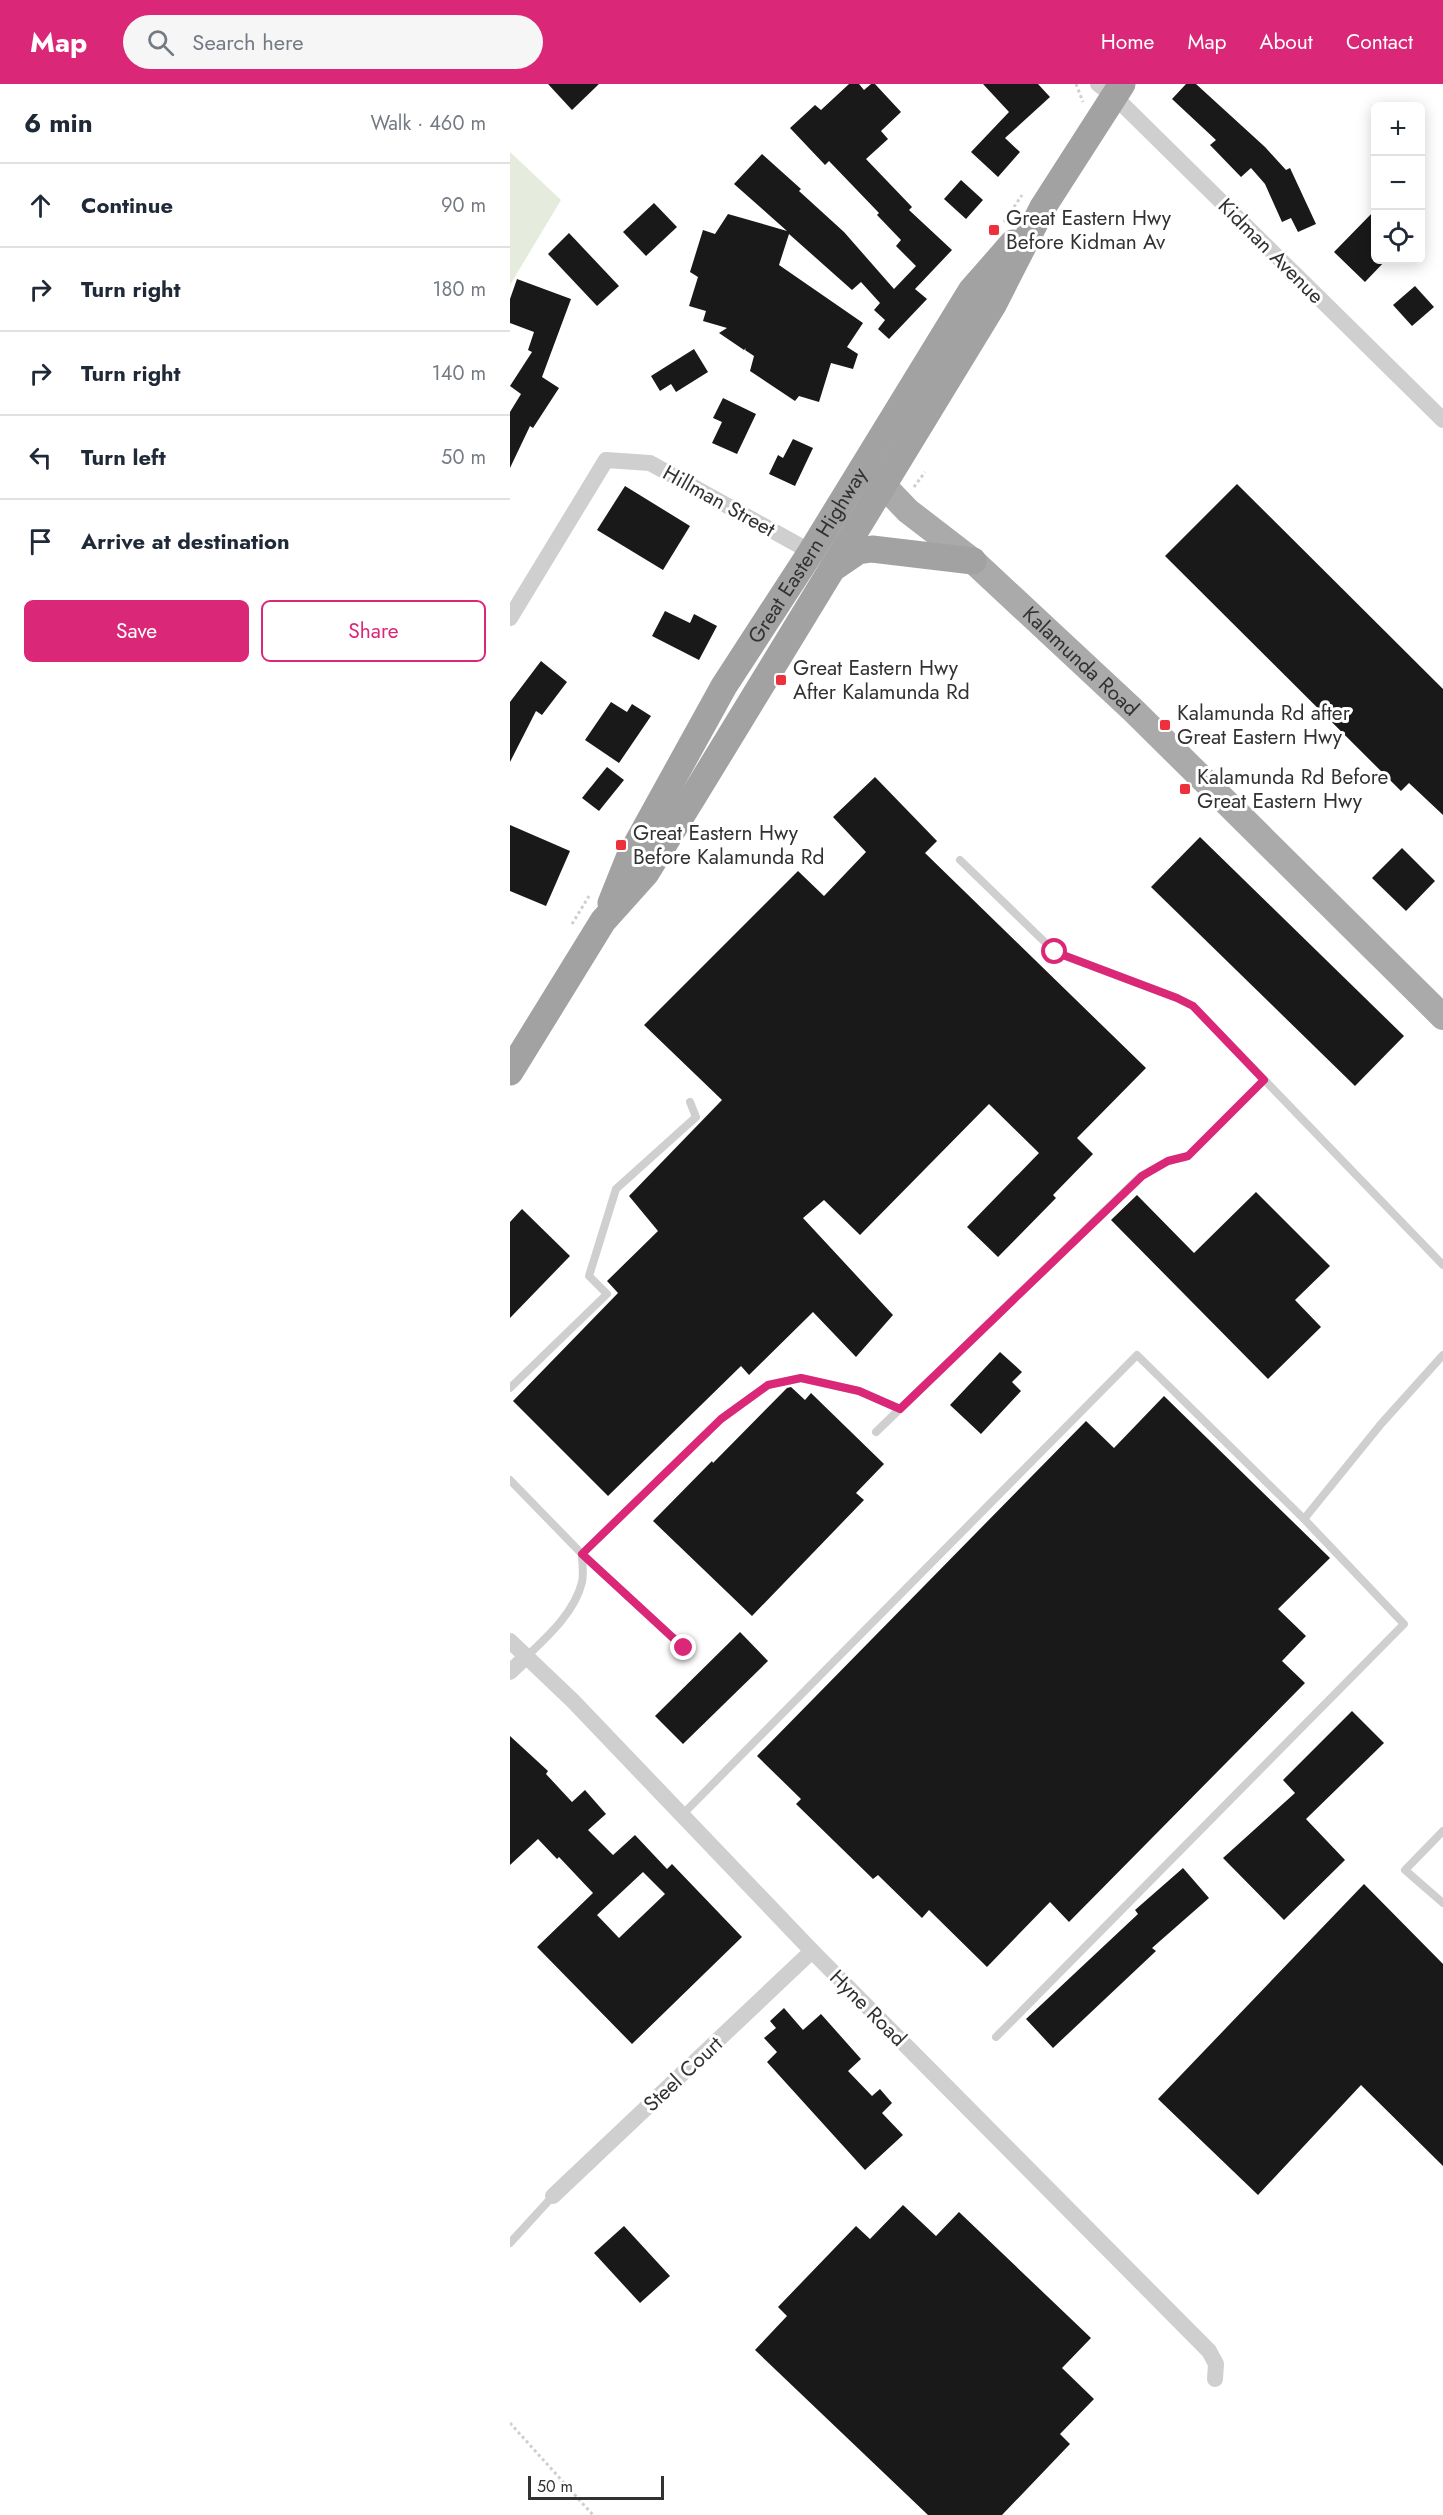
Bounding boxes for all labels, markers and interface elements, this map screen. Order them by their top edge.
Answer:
search box [123,15,543,69]
text: Map [30,22,87,63]
icon: search [144,26,177,59]
text: Search here [192,26,304,58]
text: Home [1101,27,1154,57]
text: Map [1187,27,1227,57]
text: About [1260,27,1313,57]
text: Contact [1346,27,1413,57]
map controls [1371,102,1425,264]
button: + [1371,102,1425,156]
text: 6 min [24,104,93,142]
text: Walk · 460 m [370,109,486,138]
button: − [1371,156,1425,210]
icon: ahead [24,189,57,222]
text: Continue [81,189,173,221]
text: 90 m [441,191,486,220]
street label: Kidman Avenue [1211,191,1331,311]
place label: Great Eastern Hwy Before Kidman Av [1006,203,1172,257]
button: locate [1371,210,1425,264]
marker: Great Eastern Hwy Before Kidman Av [987,223,1001,237]
icon: right [24,273,57,306]
text: Turn right [81,273,181,305]
text: 180 m [432,275,486,304]
icon: right [24,357,57,390]
text: Turn right [81,357,181,389]
text: 140 m [432,359,486,388]
icon: left [24,441,57,474]
text: Turn left [81,441,166,473]
text: 50 m [441,443,486,472]
street label: Hillman Street [657,458,781,544]
street label: Great Eastern Highway [741,461,875,649]
icon: arrive [24,525,57,558]
text: Arrive at destination [81,525,290,557]
street label: Kalamunda Road [1016,599,1145,723]
button: Save [24,600,249,662]
button: Share [261,600,486,662]
place label: Great Eastern Hwy After Kalamunda Rd [793,653,970,707]
marker: Great Eastern Hwy After Kalamunda Rd [774,673,788,687]
place label: Kalamunda Rd after Great Eastern Hwy [1177,698,1351,752]
marker: Kalamunda Rd after Great Eastern Hwy [1158,718,1172,732]
place label: Kalamunda Rd Before Great Eastern Hwy [1197,762,1389,816]
marker: Kalamunda Rd Before Great Eastern Hwy [1178,782,1192,796]
place label: Great Eastern Hwy Before Kalamunda Rd [633,818,824,872]
marker: Great Eastern Hwy Before Kalamunda Rd [614,838,628,852]
route start [1041,938,1067,964]
route end [670,1634,696,1660]
street label: Hyne Road [823,1963,913,2053]
street label: Steel Court [637,2029,729,2119]
scale bar [528,2473,664,2500]
text: 50 m [537,2475,573,2498]

